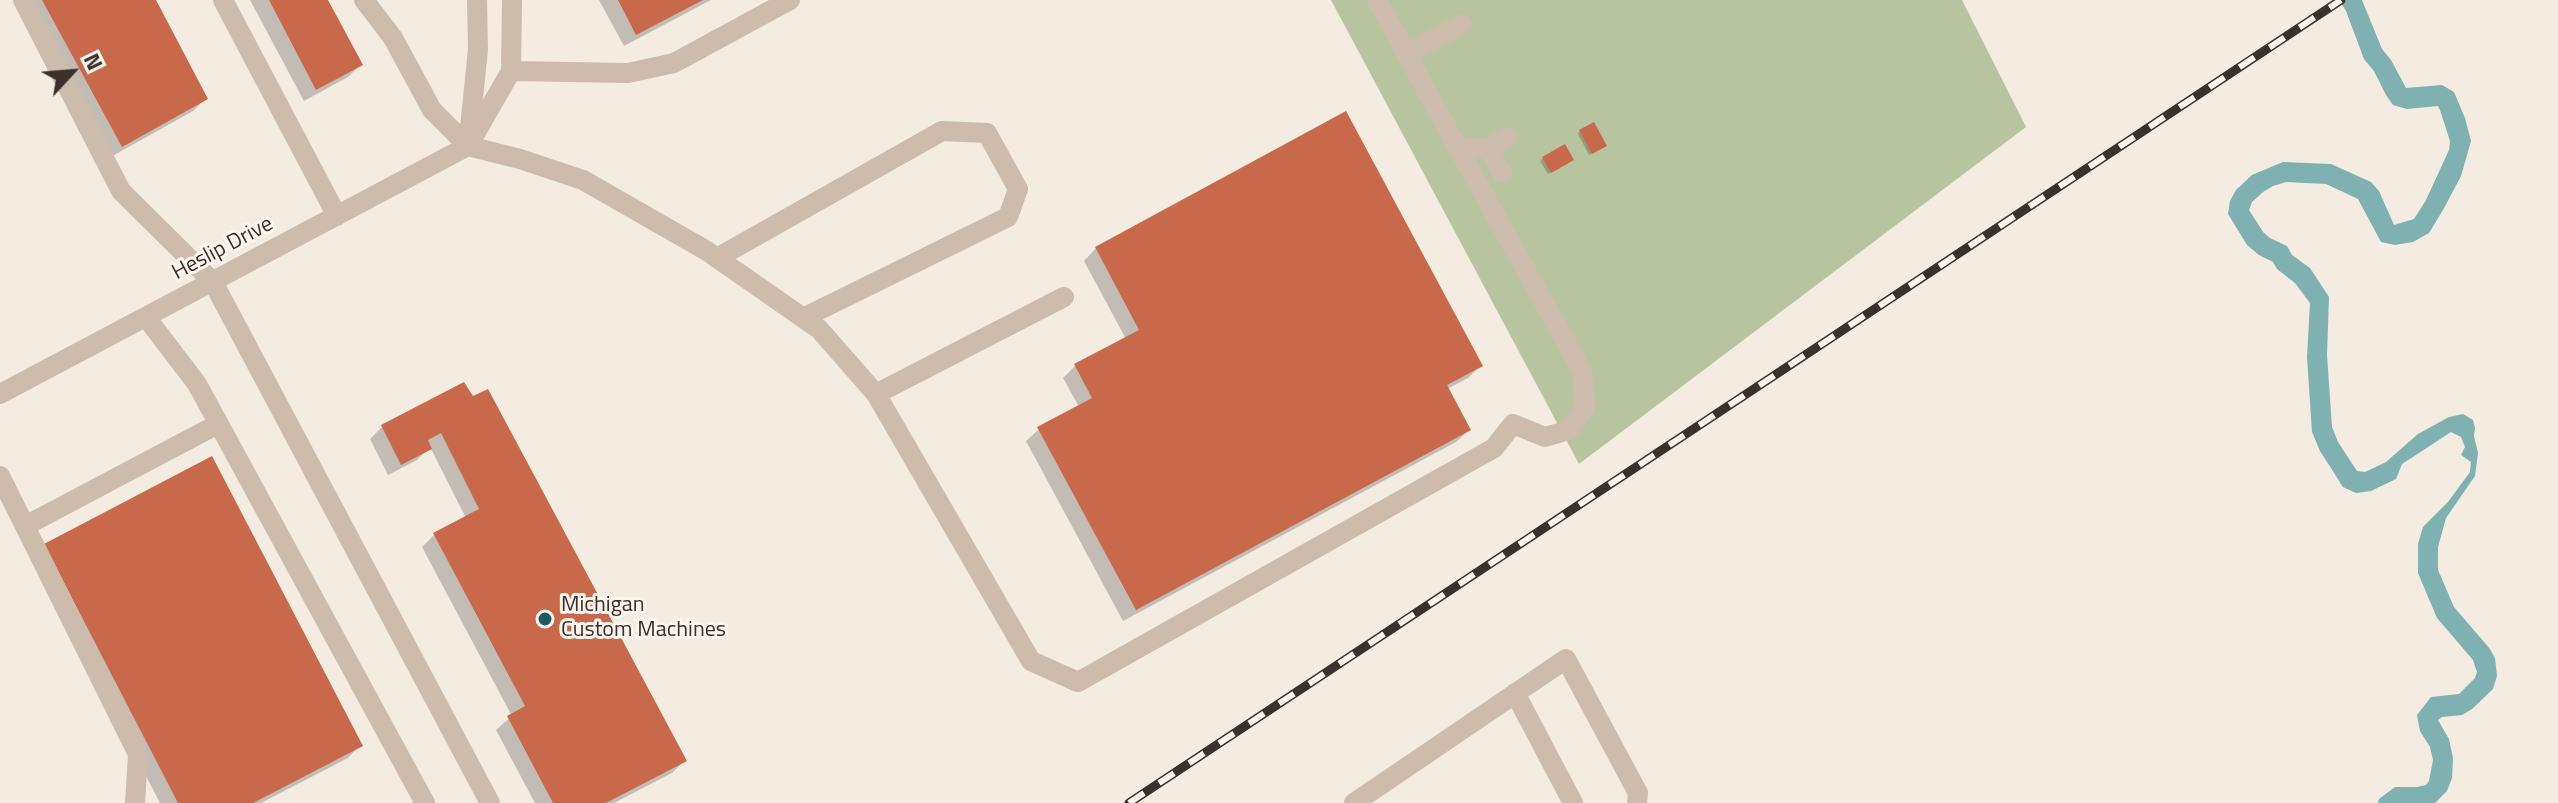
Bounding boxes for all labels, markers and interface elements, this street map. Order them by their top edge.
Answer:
north arrow [32,32,112,112]
text: N [75,47,112,76]
street label: Heslip Drive [168,211,278,287]
place label: Michigan Custom Machines [561,593,726,644]
marker: Michigan Custom Machines [536,610,554,628]

